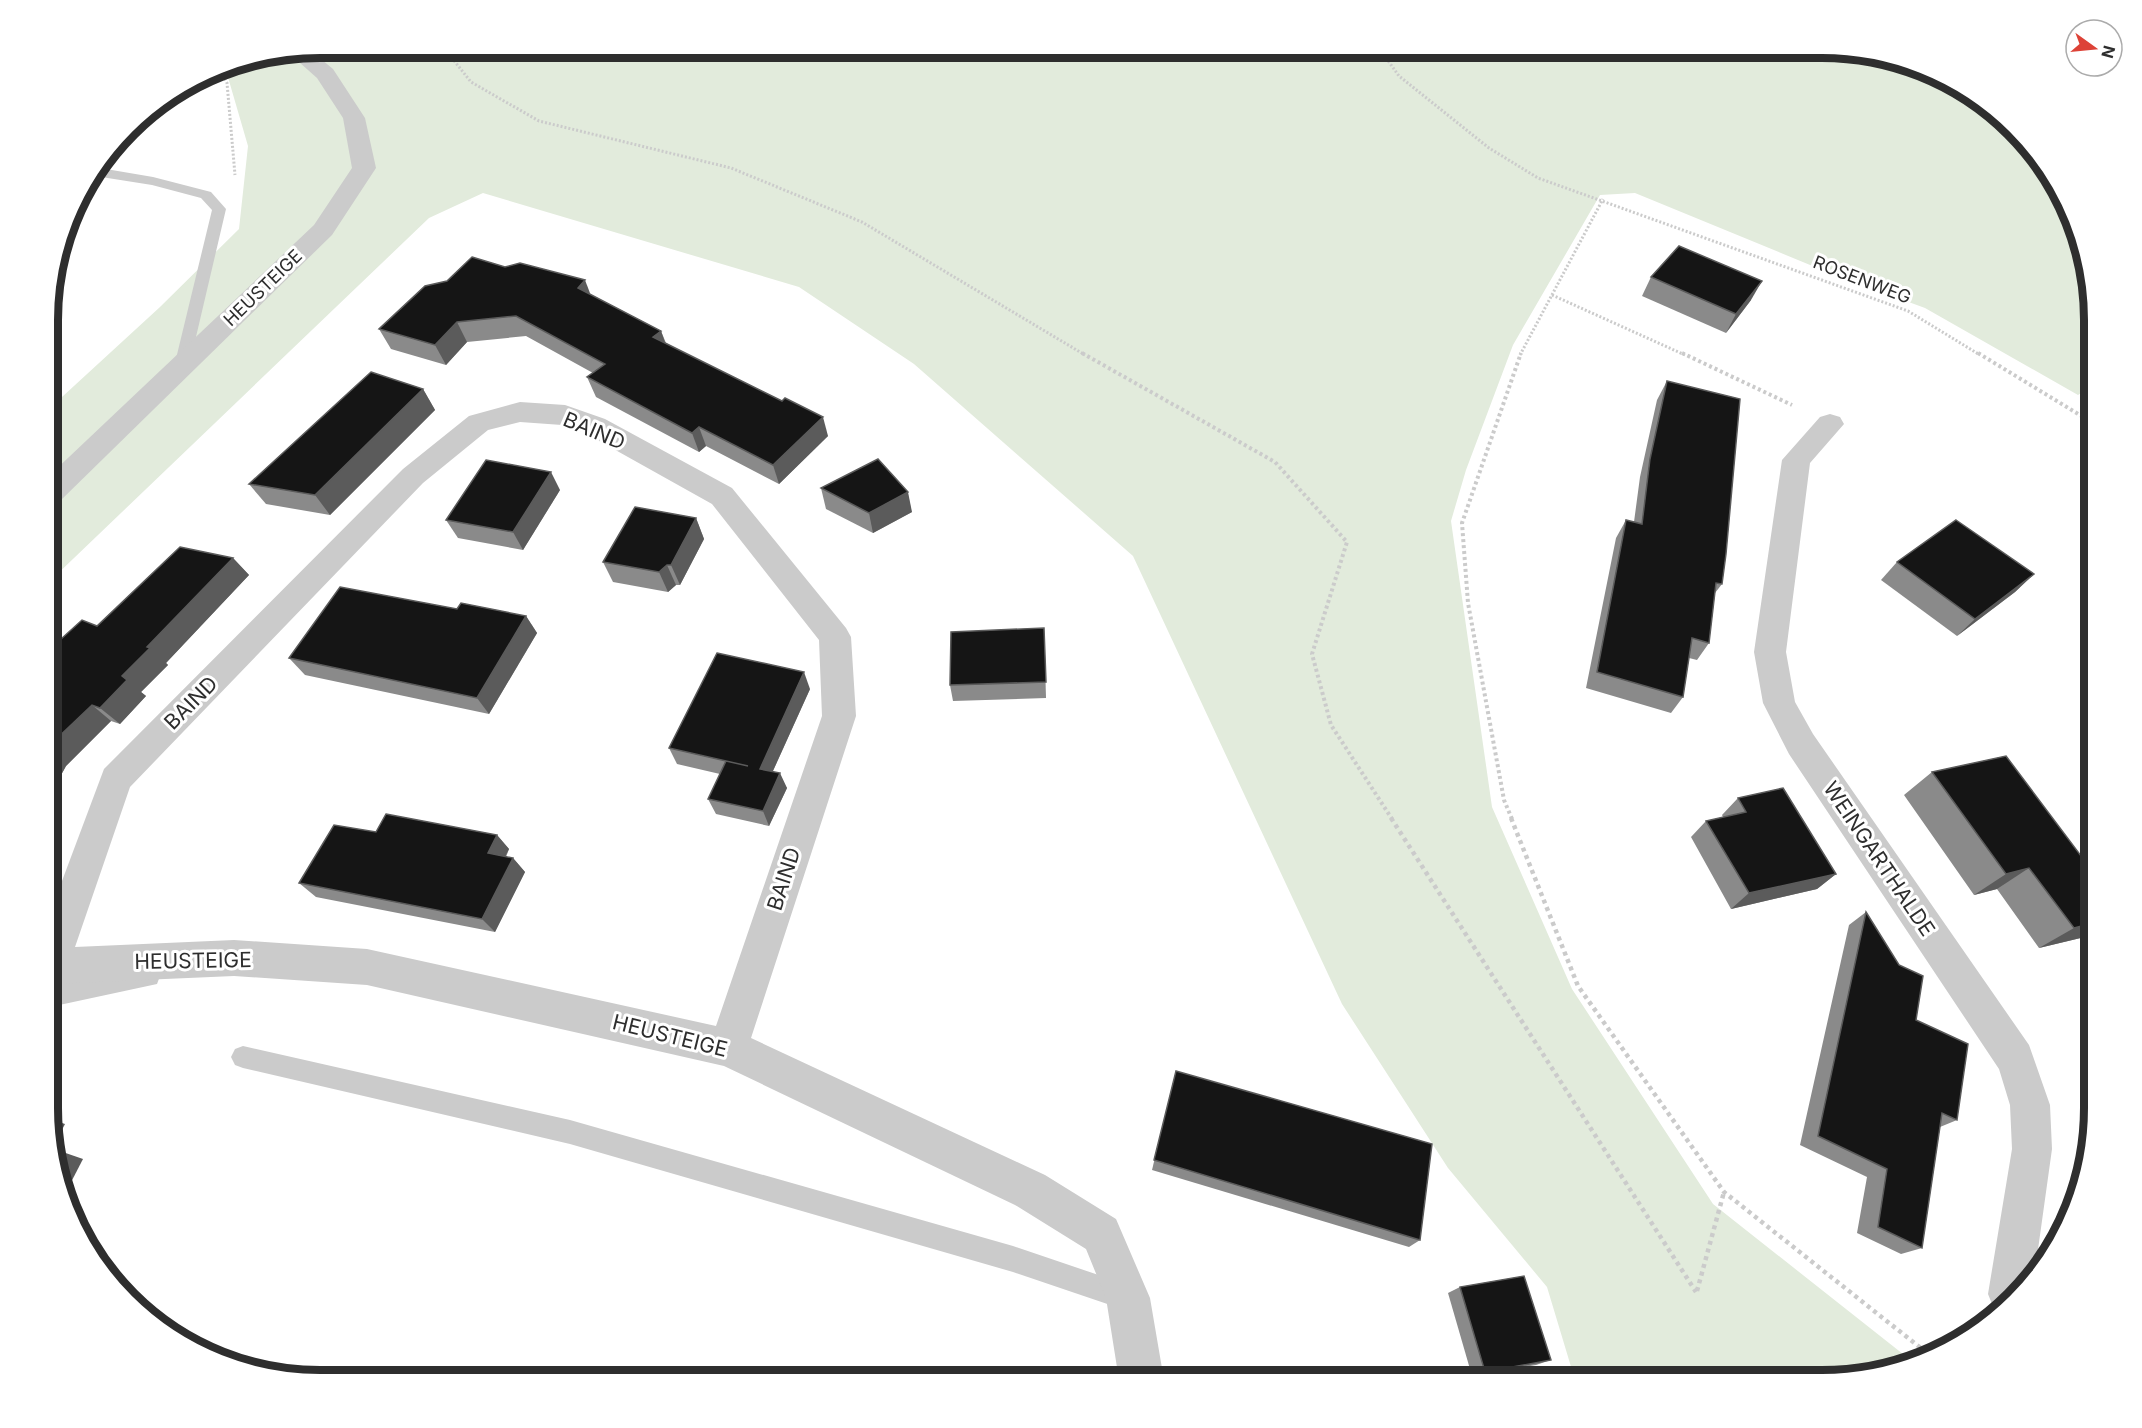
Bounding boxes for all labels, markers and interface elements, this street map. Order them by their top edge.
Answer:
north arrow [2064,18,2124,78]
text: N [2097,43,2120,60]
street label: HEUSTEIGE [219,245,306,330]
street label: ROSENWEG [1810,251,1914,308]
street label: BAIND [559,406,629,455]
street label: BAIND [159,671,222,734]
street label: WEINGARTHALDE [1818,777,1940,941]
street label: BAIND [762,844,805,914]
street label: HEUSTEIGE [134,947,252,974]
street label: HEUSTEIGE [610,1009,730,1062]

